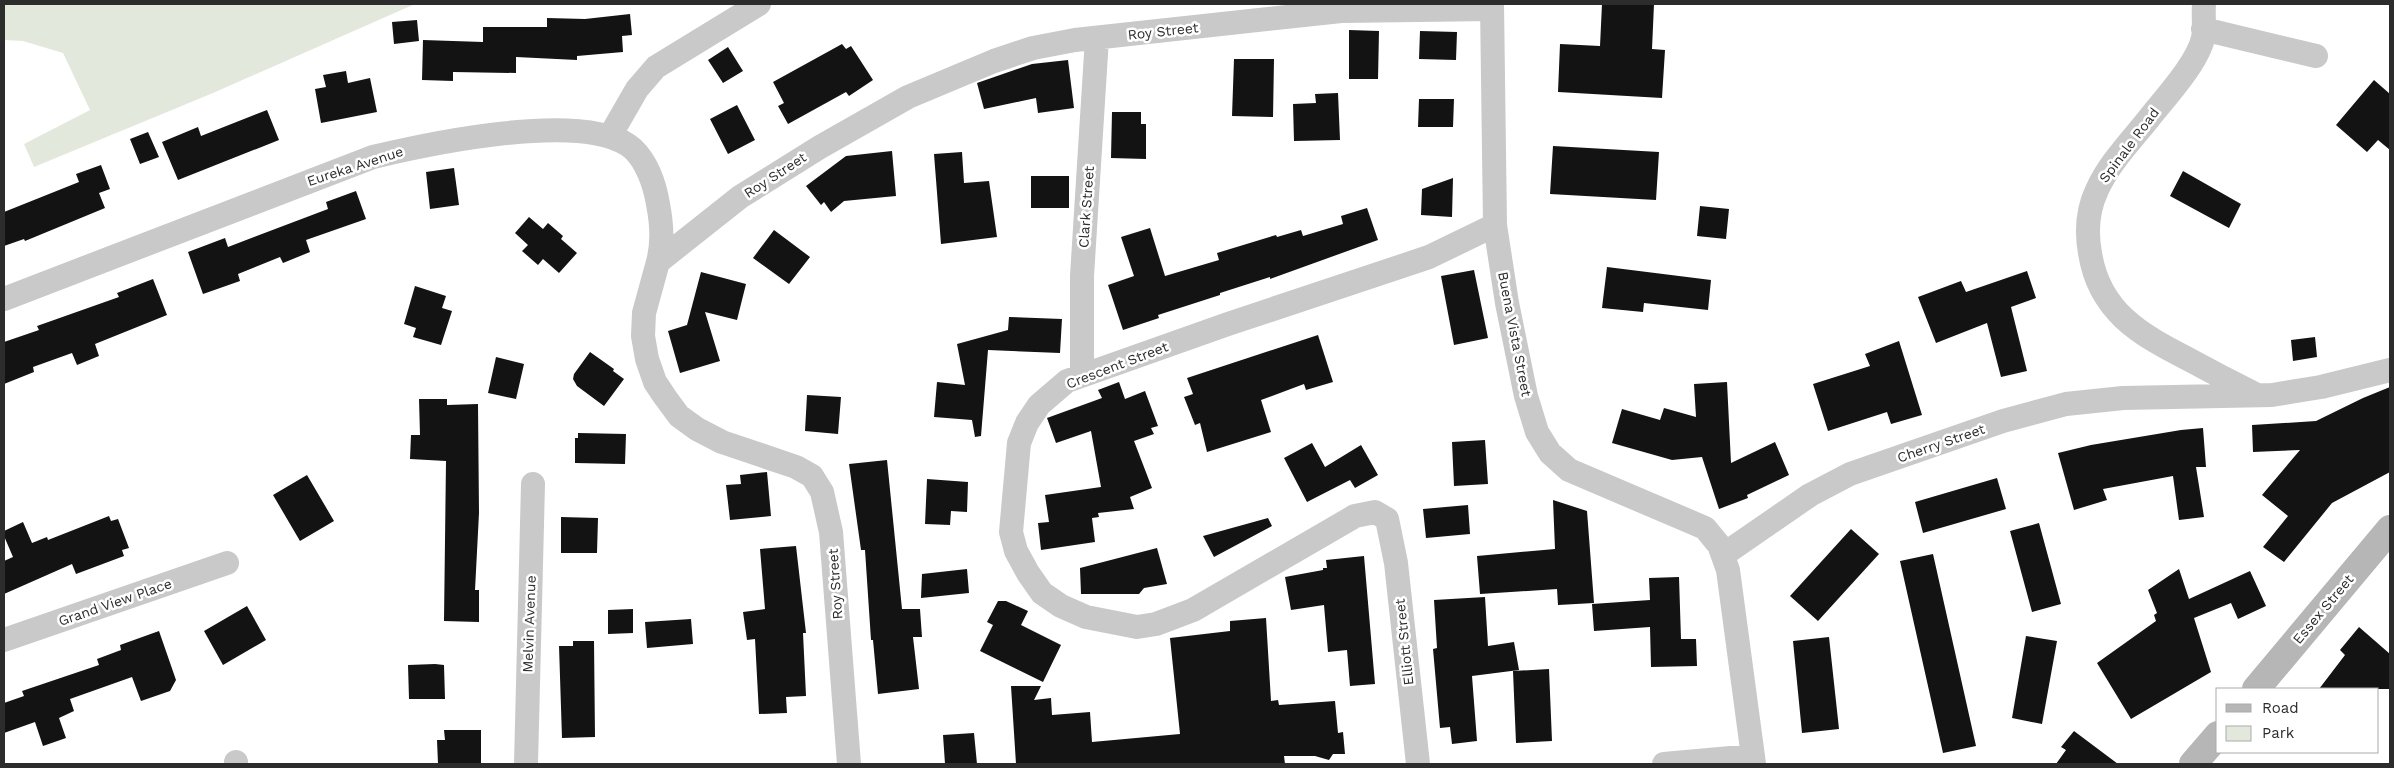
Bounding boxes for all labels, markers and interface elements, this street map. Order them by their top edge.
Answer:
street label: Roy Street [1127,19,1199,43]
street label: Spinale Road [2096,105,2162,185]
street label: Eureka Avenue [305,143,405,189]
street label: Roy Street [741,149,809,201]
street label: Clark Street [1075,165,1097,248]
street label: Buena Vista Street [1495,270,1535,398]
street label: Crescent Street [1064,338,1170,392]
street label: Cherry Street [1895,420,1987,465]
street label: Roy Street [825,548,845,620]
street label: Essex Street [2289,571,2357,647]
street label: Grand View Place [56,575,174,629]
street label: Melvin Avenue [519,575,539,673]
street label: Elliott Street [1391,598,1417,686]
legend [2216,688,2379,753]
text: Road [2262,699,2299,717]
text: Park [2262,724,2295,742]

